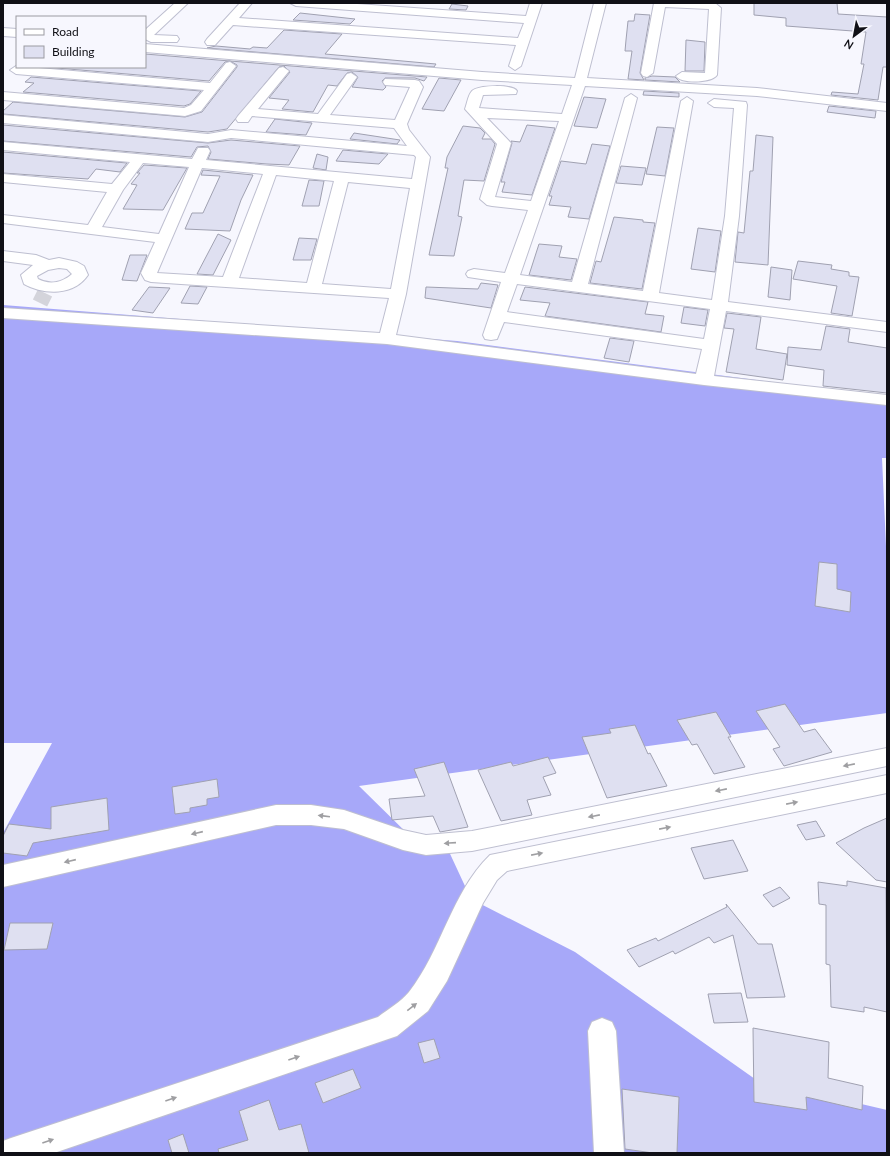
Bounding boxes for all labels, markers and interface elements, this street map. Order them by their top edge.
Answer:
legend [16,16,146,68]
north arrow [834,16,874,56]
text: Road [52,24,79,39]
text: N [841,37,855,53]
text: Building [52,44,95,59]
one-way arrow [843,762,855,768]
one-way arrow [715,788,727,794]
one-way arrow [786,799,798,805]
one-way arrow [318,813,331,819]
one-way arrow [588,813,600,819]
one-way arrow [658,825,671,831]
one-way arrow [190,830,202,836]
one-way arrow [444,839,456,846]
one-way arrow [531,851,543,857]
one-way arrow [64,859,76,865]
one-way arrow [407,1002,418,1011]
one-way arrow [288,1055,300,1061]
one-way arrow [165,1096,177,1102]
one-way arrow [42,1137,54,1143]

